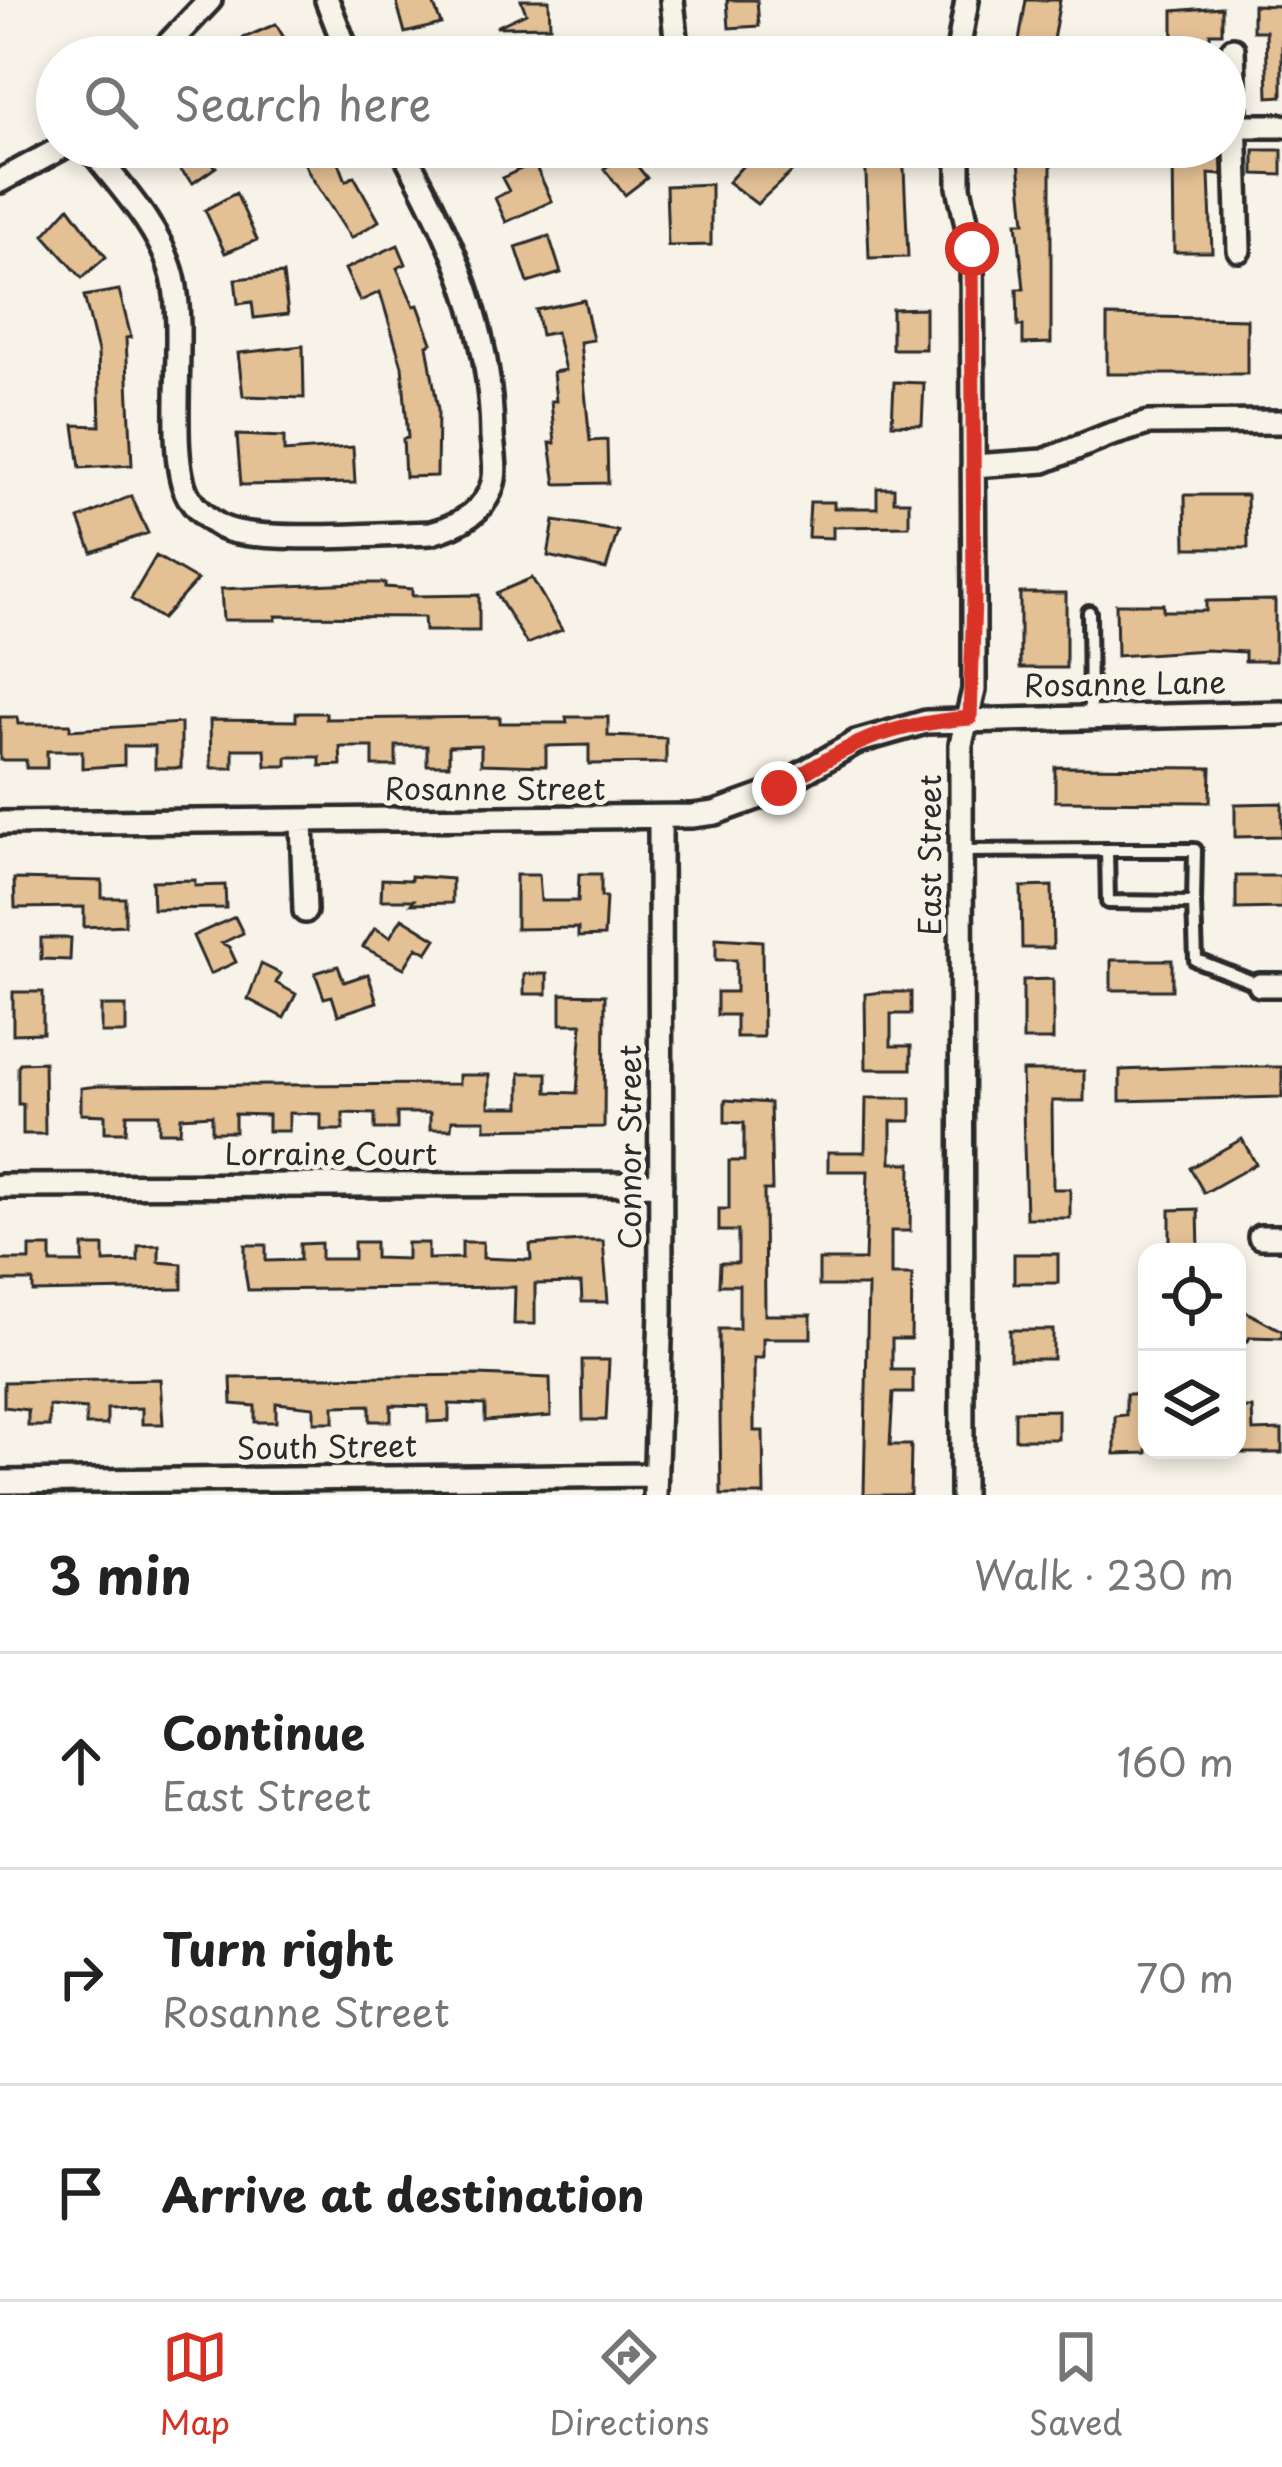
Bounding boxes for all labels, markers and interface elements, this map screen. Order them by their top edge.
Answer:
search box [36,36,1246,168]
text: Search here [174,68,431,136]
icon: search [78,69,144,135]
route start [945,222,999,276]
street label: Rosanne Lane [1023,658,1226,707]
route end [752,761,806,815]
street label: Rosanne Street [384,765,606,810]
street label: East Street [906,775,951,935]
street label: Connor Street [606,1044,651,1250]
street label: Lorraine Court [225,1130,437,1175]
map controls [1138,1243,1246,1459]
button: locate [1138,1243,1246,1351]
button: layers [1138,1351,1246,1459]
street label: South Street [236,1421,417,1470]
text: 3 min [48,1535,192,1612]
text: Walk · 230 m [974,1544,1234,1603]
text: Continue [162,1697,365,1765]
icon: ahead [48,1728,114,1794]
text: 160 m [1117,1731,1234,1790]
text: East Street [162,1765,371,1824]
text: Turn right [162,1913,394,1981]
icon: right [48,1944,114,2010]
text: 70 m [1136,1947,1234,2006]
text: Rosanne Street [162,1981,450,2040]
text: Arrive at destination [162,2159,645,2227]
icon: arrive [48,2160,114,2226]
tab: Map [160,2324,230,2446]
tab: Directions [549,2324,710,2446]
tab: Saved [1029,2324,1122,2446]

